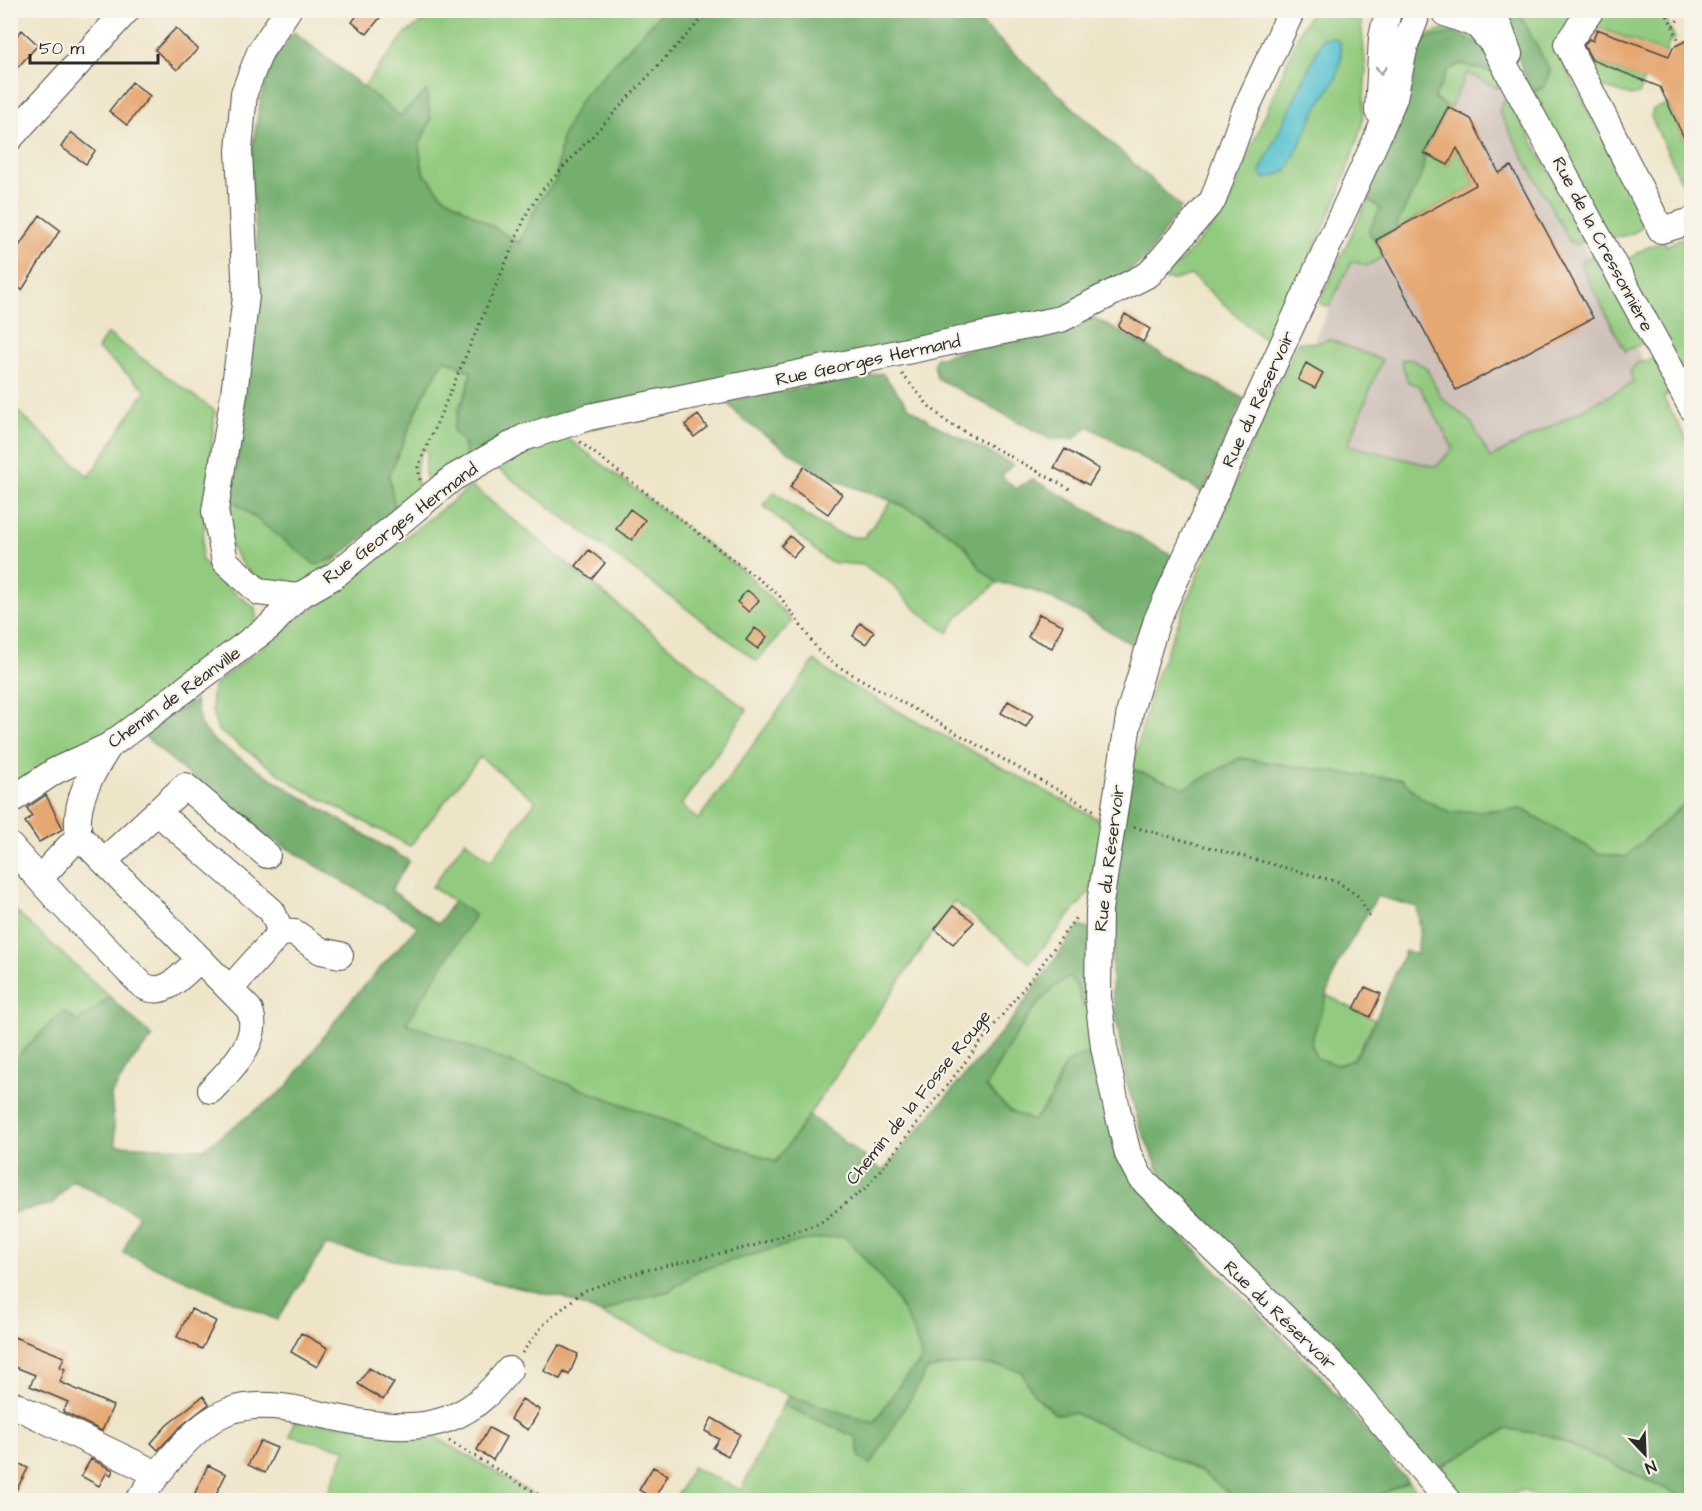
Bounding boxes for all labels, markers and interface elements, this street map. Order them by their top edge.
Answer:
scale bar [30,27,158,65]
text: 50 m [39,36,84,61]
one-way arrow [1374,65,1387,74]
street label: Rue de la Cressonnière [1546,152,1659,336]
street label: Rue du Réservoir [1216,327,1301,472]
street label: Rue Georges Hermand [773,329,963,393]
street label: Rue Georges Hermand [318,457,484,591]
street label: Chemin de Réanville [103,641,246,754]
street label: Rue du Réservoir [1088,783,1131,933]
street label: Chemin de la Fosse Rouge [840,1004,998,1191]
street label: Rue du Réservoir [1218,1255,1342,1376]
north arrow [1615,1424,1675,1484]
text: N [1642,1455,1659,1479]

